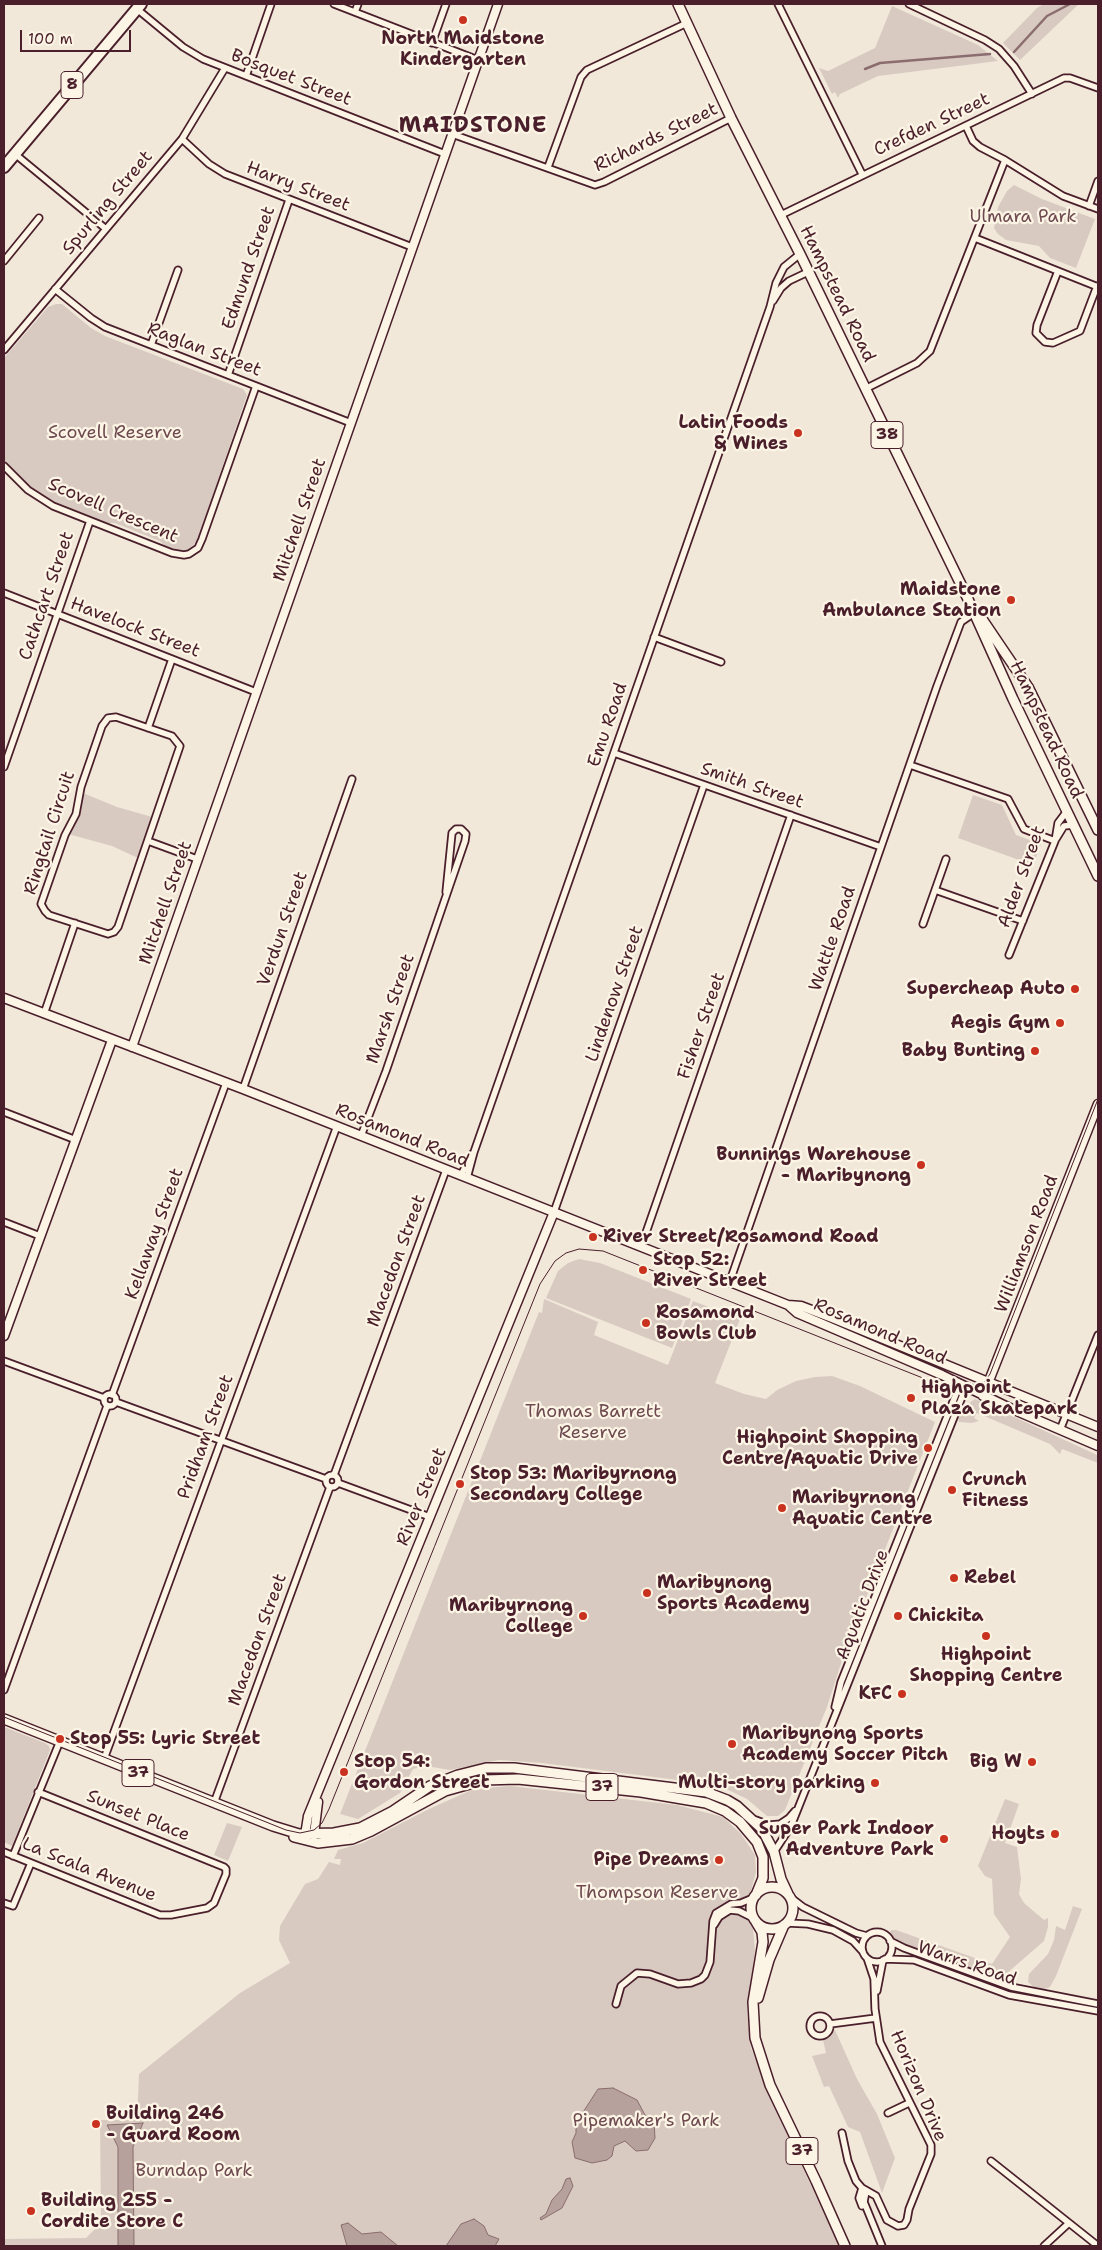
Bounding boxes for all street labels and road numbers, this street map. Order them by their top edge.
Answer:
street label: Bosquet Street [228,45,354,111]
road number: 8 [61,72,83,98]
street label: Crefden Street [871,89,993,161]
street label: Richards Street [591,99,721,177]
street label: Spurling Street [58,147,158,259]
street label: Harry Street [243,157,353,217]
street label: Edmund Street [218,203,280,333]
street label: Hampstead Road [795,222,879,366]
street label: Raglan Street [144,318,264,382]
road number: 38 [871,422,903,448]
street label: Mitchell Street [269,455,331,585]
street label: Scovell Crescent [45,474,181,548]
street label: Cathcart Street [15,529,79,663]
street label: Havelock Street [67,593,203,663]
street label: Hampstead Road [1005,658,1087,802]
street label: Emu Road [583,680,633,770]
street label: Smith Street [697,758,807,814]
street label: Ringtail Circuit [20,768,80,898]
street label: Alder Street [994,823,1050,931]
street label: Mitchell Street [135,838,197,968]
street label: Verdun Street [253,869,313,989]
street label: Wattle Road [805,884,861,994]
street label: Lindenow Street [582,923,648,1065]
street label: Marsh Street [362,951,420,1067]
street label: Fisher Street [674,970,730,1082]
street label: Rosamond Road [332,1099,472,1173]
street label: Kellaway Street [121,1165,189,1303]
street label: Williamson Road [991,1172,1063,1316]
street label: Macedon Street [363,1192,431,1330]
street label: Rosamond Road [810,1294,950,1370]
street label: Pridham Street [173,1372,239,1502]
street label: River Street [392,1445,452,1549]
street label: Aquatic Drive [832,1547,894,1663]
street label: Macedon Street [224,1571,292,1709]
road number: 37 [122,1760,154,1786]
road number: 37 [586,1774,618,1800]
street label: Sunset Place [83,1786,193,1846]
street label: La Scala Avenue [19,1833,159,1907]
street label: Warrs Road [915,1937,1019,1991]
street label: Horizon Drive [885,2027,951,2145]
road number: 37 [786,2138,818,2164]

